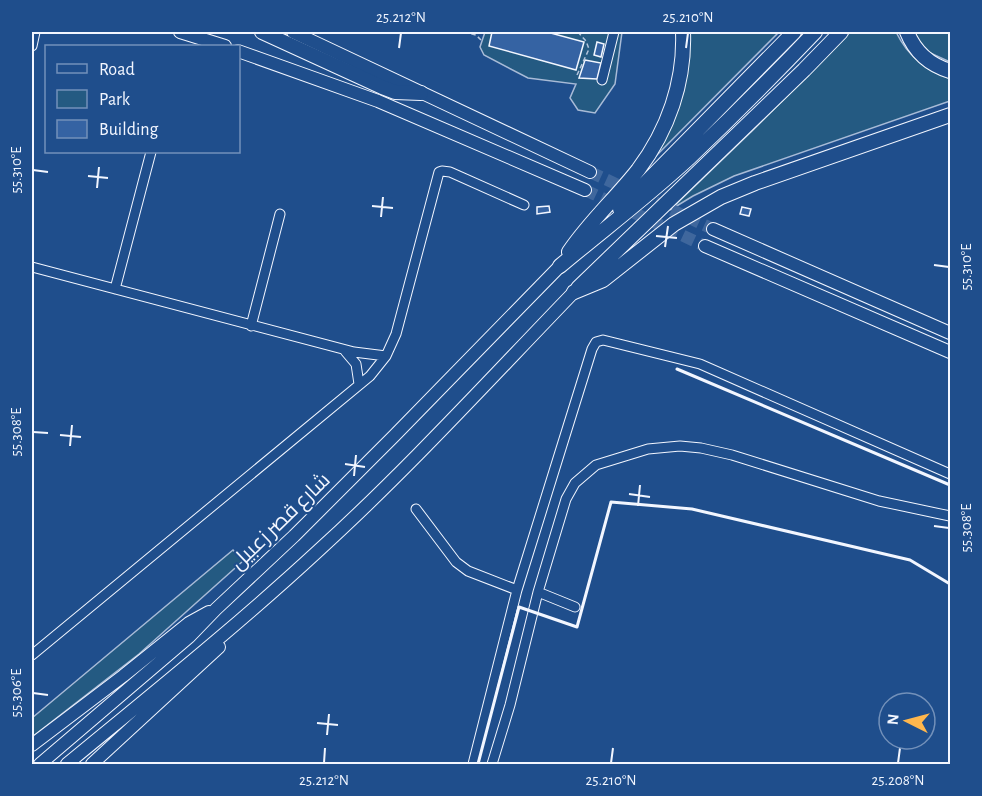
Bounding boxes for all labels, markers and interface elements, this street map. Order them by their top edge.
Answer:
text: 25.212°N [376,10,426,25]
text: 25.210°N [662,10,714,25]
legend [45,45,240,153]
text: Road [99,61,135,79]
text: Park [99,91,131,109]
text: Building [99,121,159,139]
text: 55.310°E [9,147,24,193]
text: 55.310°E [959,244,974,290]
text: 55.308°E [9,408,24,456]
street label: شارع قصر زعبيل [227,469,336,576]
text: 55.308°E [959,504,974,552]
text: 55.306°E [9,669,24,717]
north arrow [877,691,937,751]
text: N [885,713,902,726]
text: 25.212°N [299,773,349,788]
text: 25.210°N [585,773,637,788]
text: 25.208°N [871,773,925,788]

